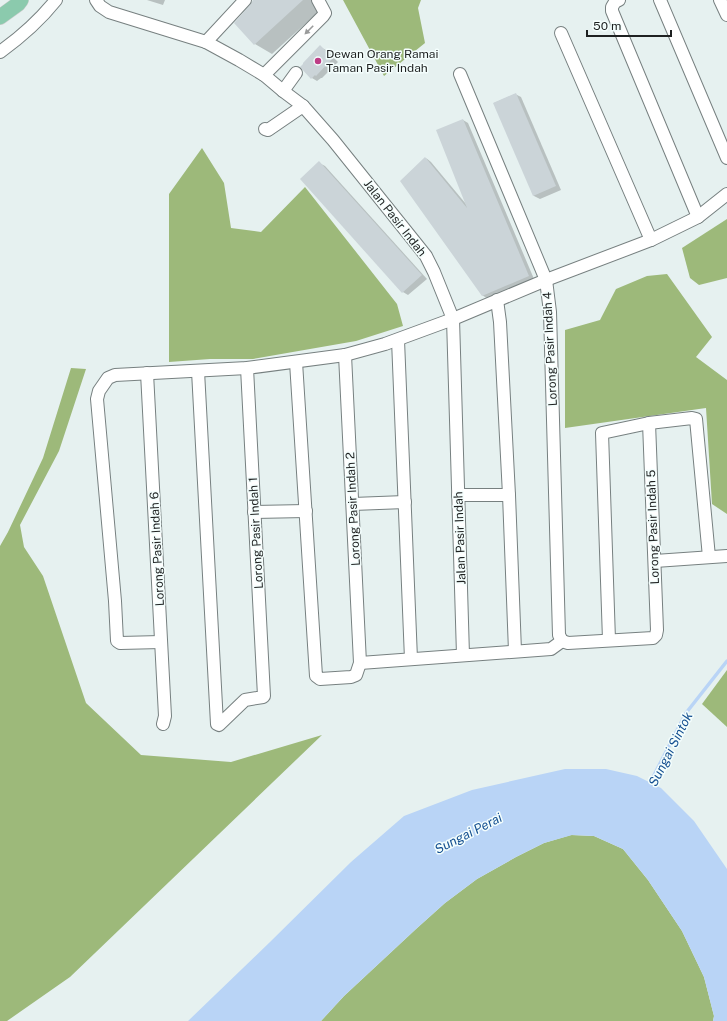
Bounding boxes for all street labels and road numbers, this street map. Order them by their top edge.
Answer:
street label: Jalan Pasir Indah [361,177,429,259]
street label: Lorong Pasir Indah 4 [540,291,560,407]
street label: Lorong Pasir Indah 2 [343,452,363,566]
street label: Lorong Pasir Indah 5 [644,469,662,585]
street label: Lorong Pasir Indah 1 [246,477,266,589]
street label: Jalan Pasir Indah [451,491,469,585]
street label: Lorong Pasir Indah 6 [147,492,167,606]

